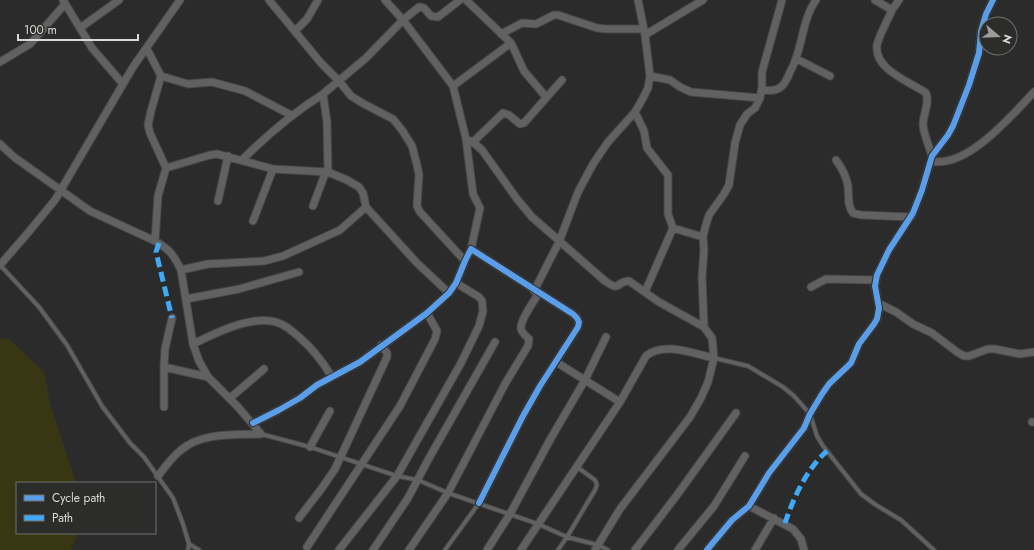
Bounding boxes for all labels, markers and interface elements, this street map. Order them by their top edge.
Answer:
scale bar [18,16,138,42]
north arrow [978,16,1018,56]
text: 100 m [24,21,57,39]
text: N [998,33,1016,46]
legend [16,482,156,534]
text: Cycle path [52,489,105,507]
text: Path [52,509,73,527]

